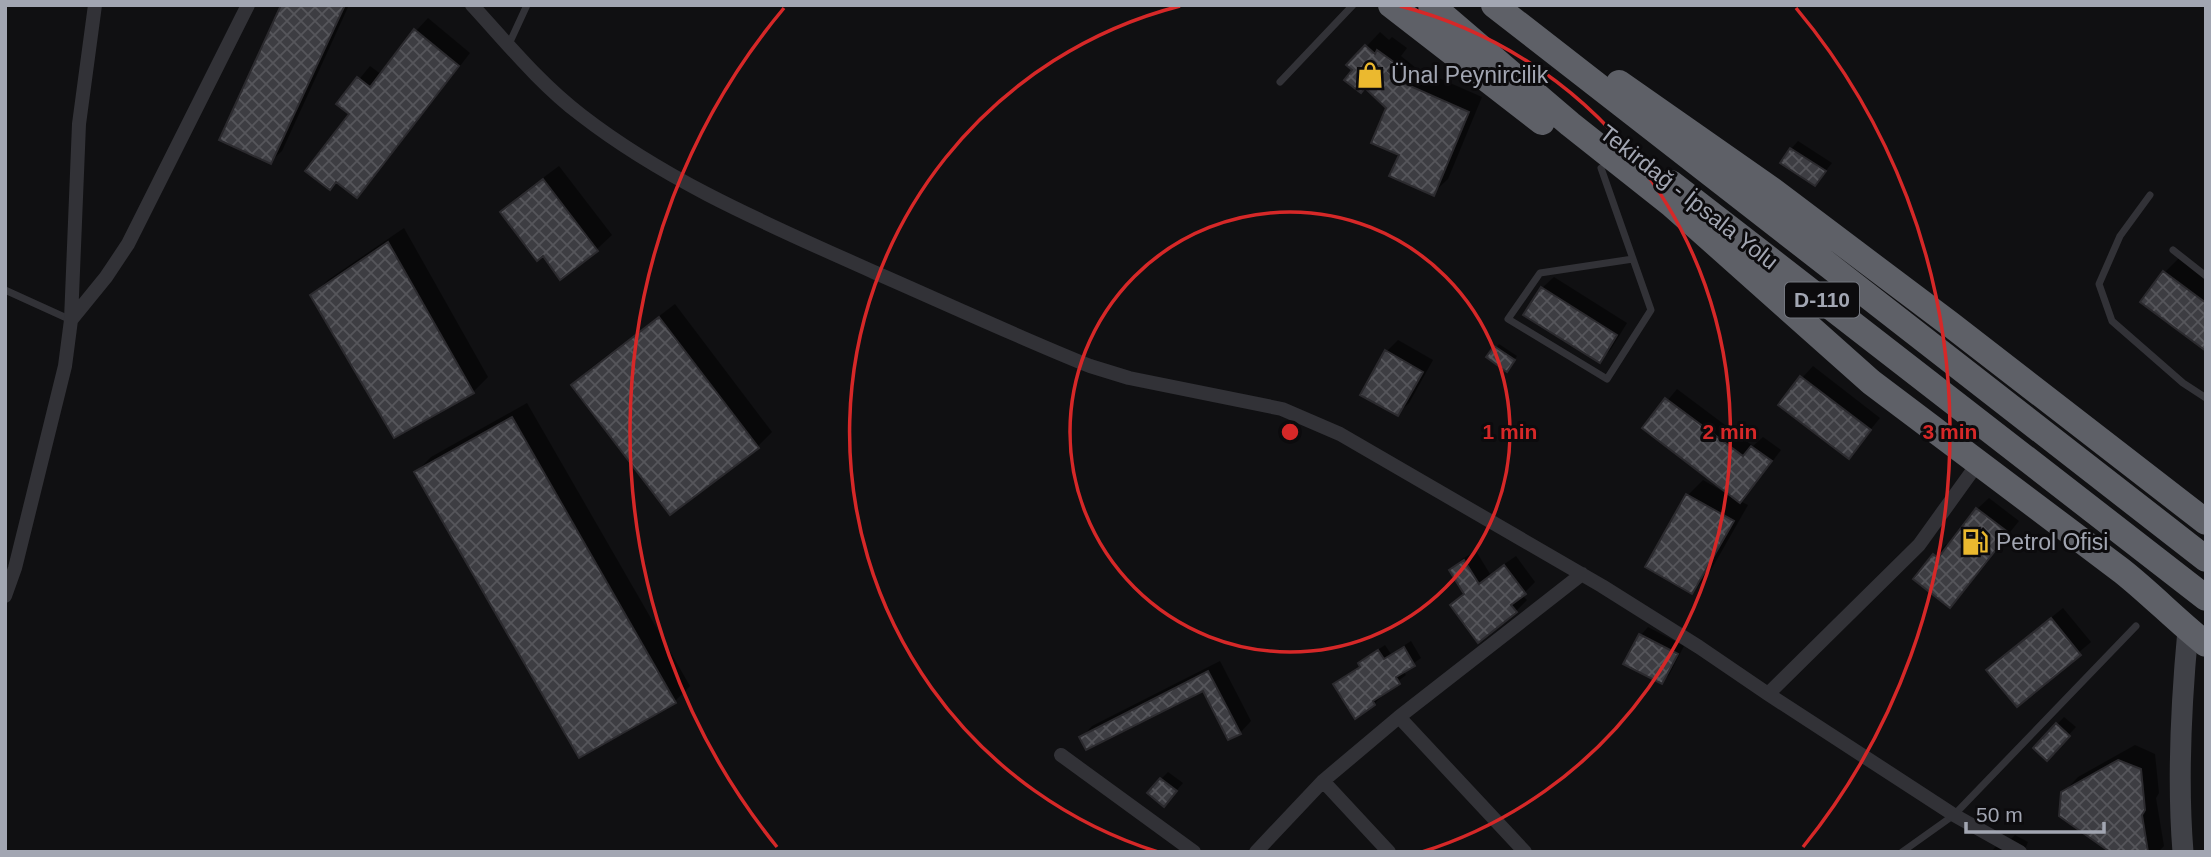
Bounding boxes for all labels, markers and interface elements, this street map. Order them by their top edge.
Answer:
shop icon: Ünal Peynircilik [1355,60,1385,90]
place label: Ünal Peynircilik [1391,62,1549,88]
street label: Tekirdağ - İpsala Yolu [1595,119,1783,275]
road number: D-110 [1785,282,1859,318]
centre of rings [1278,420,1302,444]
text: 1 min [1483,420,1537,443]
text: 2 min [1703,420,1757,443]
text: 3 min [1923,420,1977,443]
fuel station icon: Petrol Ofisi [1960,527,1990,557]
place label: Petrol Ofisi [1996,529,2108,555]
scale bar [1966,790,2104,834]
text: 50 m [1976,803,2023,826]

